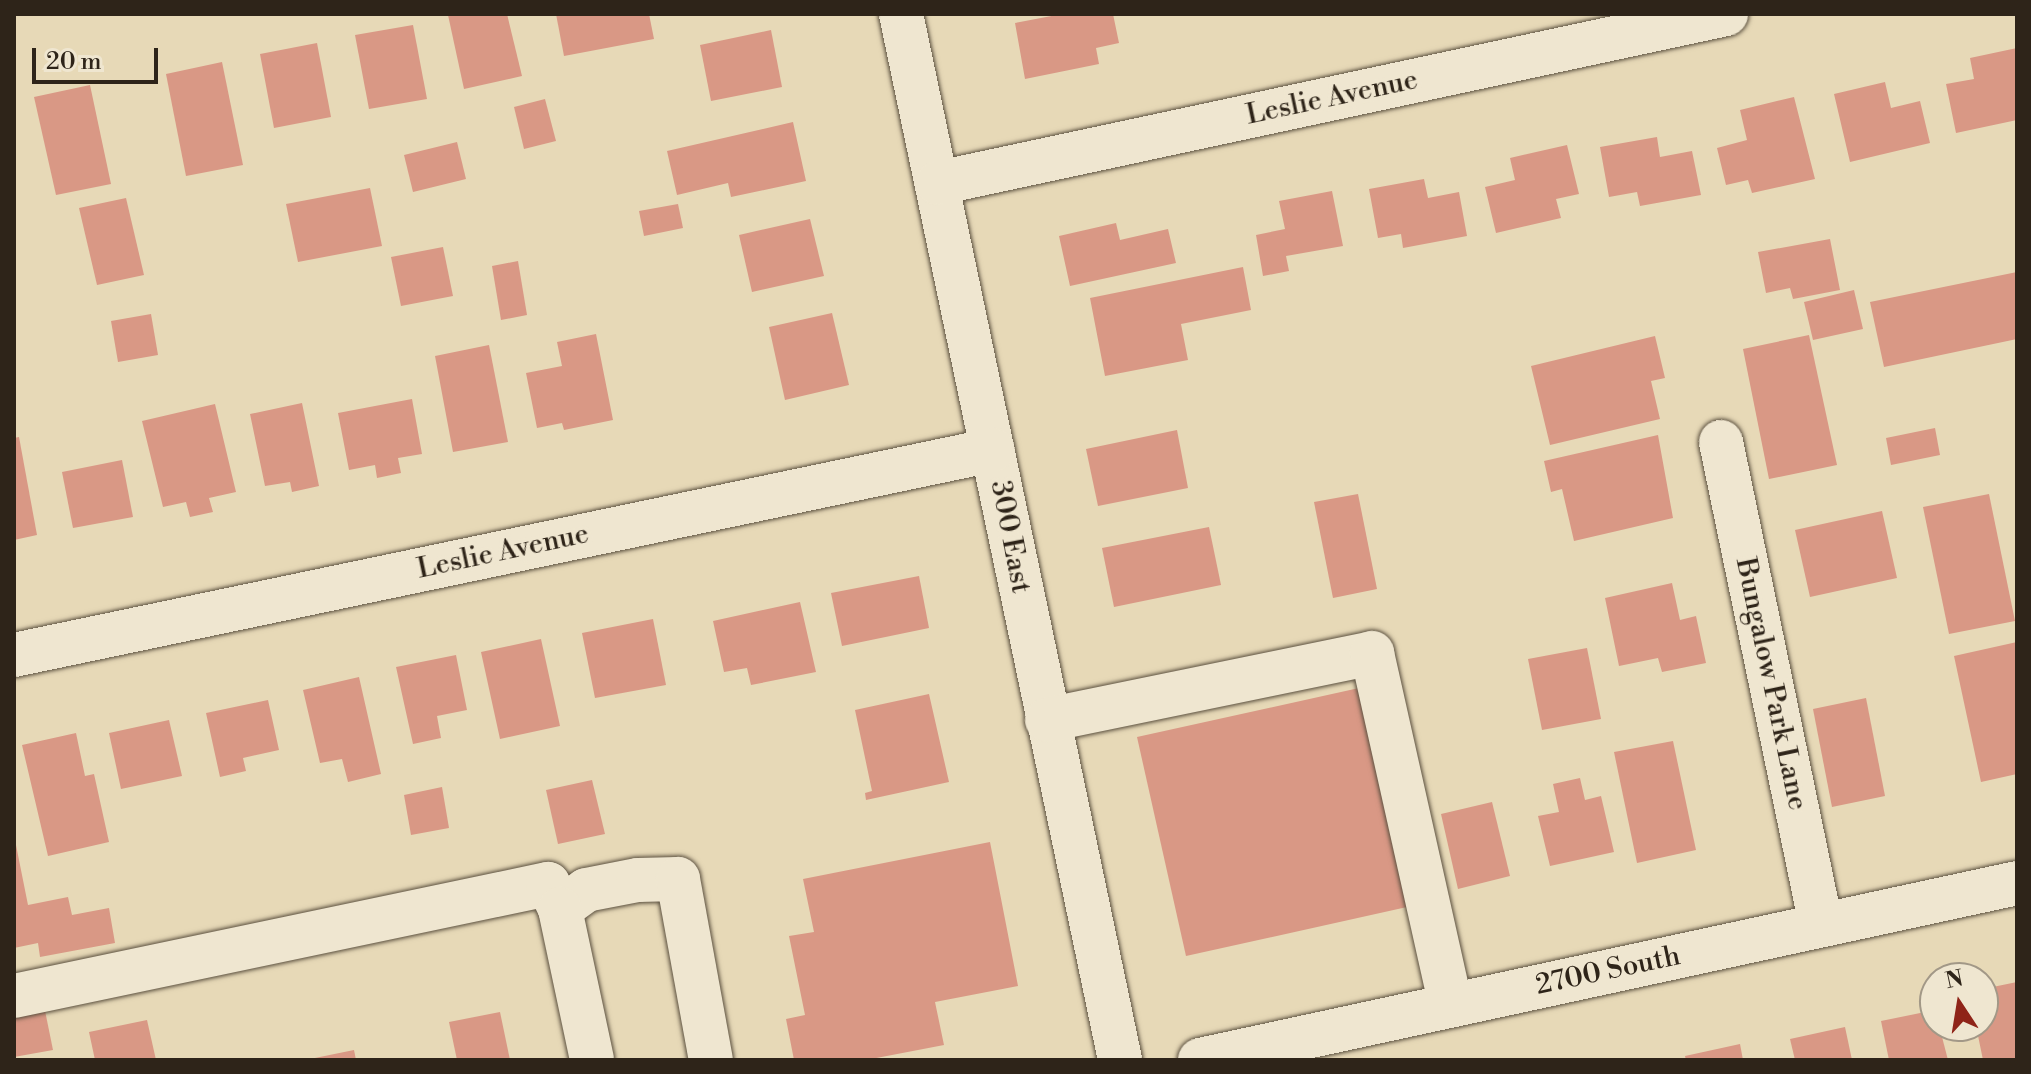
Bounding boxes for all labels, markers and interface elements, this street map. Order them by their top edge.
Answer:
scale bar [36,32,162,82]
text: 20 m [46,47,102,77]
street label: Leslie Avenue [1243,63,1421,133]
street label: 300 East [983,478,1037,596]
street label: Leslie Avenue [414,517,592,587]
street label: Bungalow Park Lane [1728,555,1814,813]
street label: 2700 South [1533,939,1683,1003]
north arrow [1919,962,1999,1042]
text: N [1943,965,1966,995]

